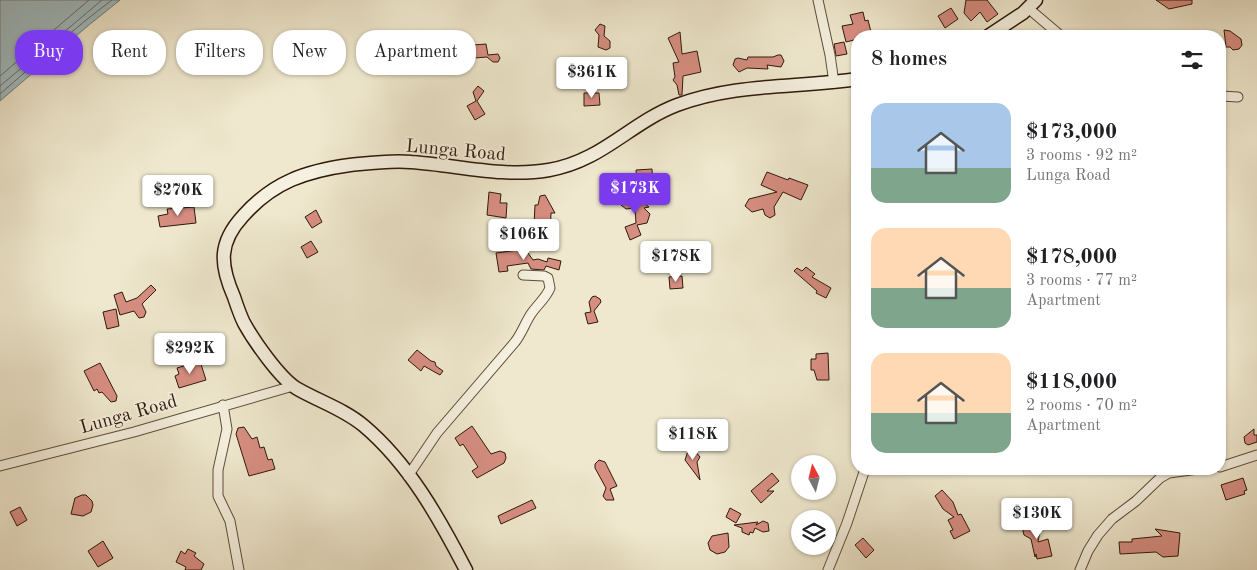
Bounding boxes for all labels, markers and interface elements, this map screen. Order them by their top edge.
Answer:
chip: Buy [15,30,83,75]
chip: Rent [93,30,166,75]
chip: Filters [176,30,263,75]
chip: New [273,30,346,75]
chip: Apartment [356,30,476,75]
icon: filters [1178,46,1206,74]
text: 8 homes [871,49,947,70]
pin: $361K [557,56,627,99]
text: $361K [567,65,617,81]
text: $173,000 [1026,122,1117,143]
icon: home [911,123,971,183]
street label: Lunga Road [405,138,507,165]
text: 3 rooms · 92 m² [1026,148,1137,164]
text: Lunga Road [1026,168,1111,184]
pin: $173K [600,172,670,215]
pin: $270K [143,174,213,217]
text: $173K [610,181,660,197]
text: $270K [153,183,203,199]
pin: $106K [489,218,559,261]
text: $106K [499,227,549,243]
pin: $178K [641,240,711,283]
text: $178,000 [1026,247,1117,268]
icon: home [911,248,971,308]
text: $178K [651,249,701,265]
text: 3 rooms · 77 m² [1026,273,1137,289]
text: Apartment [1026,293,1101,309]
pin: $292K [155,332,225,375]
text: $292K [165,341,215,357]
text: $118,000 [1026,372,1117,393]
icon: home [911,373,971,433]
street label: Lunga Road [78,392,180,438]
text: 2 rooms · 70 m² [1026,398,1137,414]
pin: $118K [658,418,728,461]
text: Apartment [1026,418,1101,434]
text: $118K [668,427,718,443]
north arrow [791,455,836,500]
map controls [791,455,836,555]
pin: $130K [1002,498,1072,540]
text: $130K [1012,506,1062,522]
button: layers [791,510,836,555]

